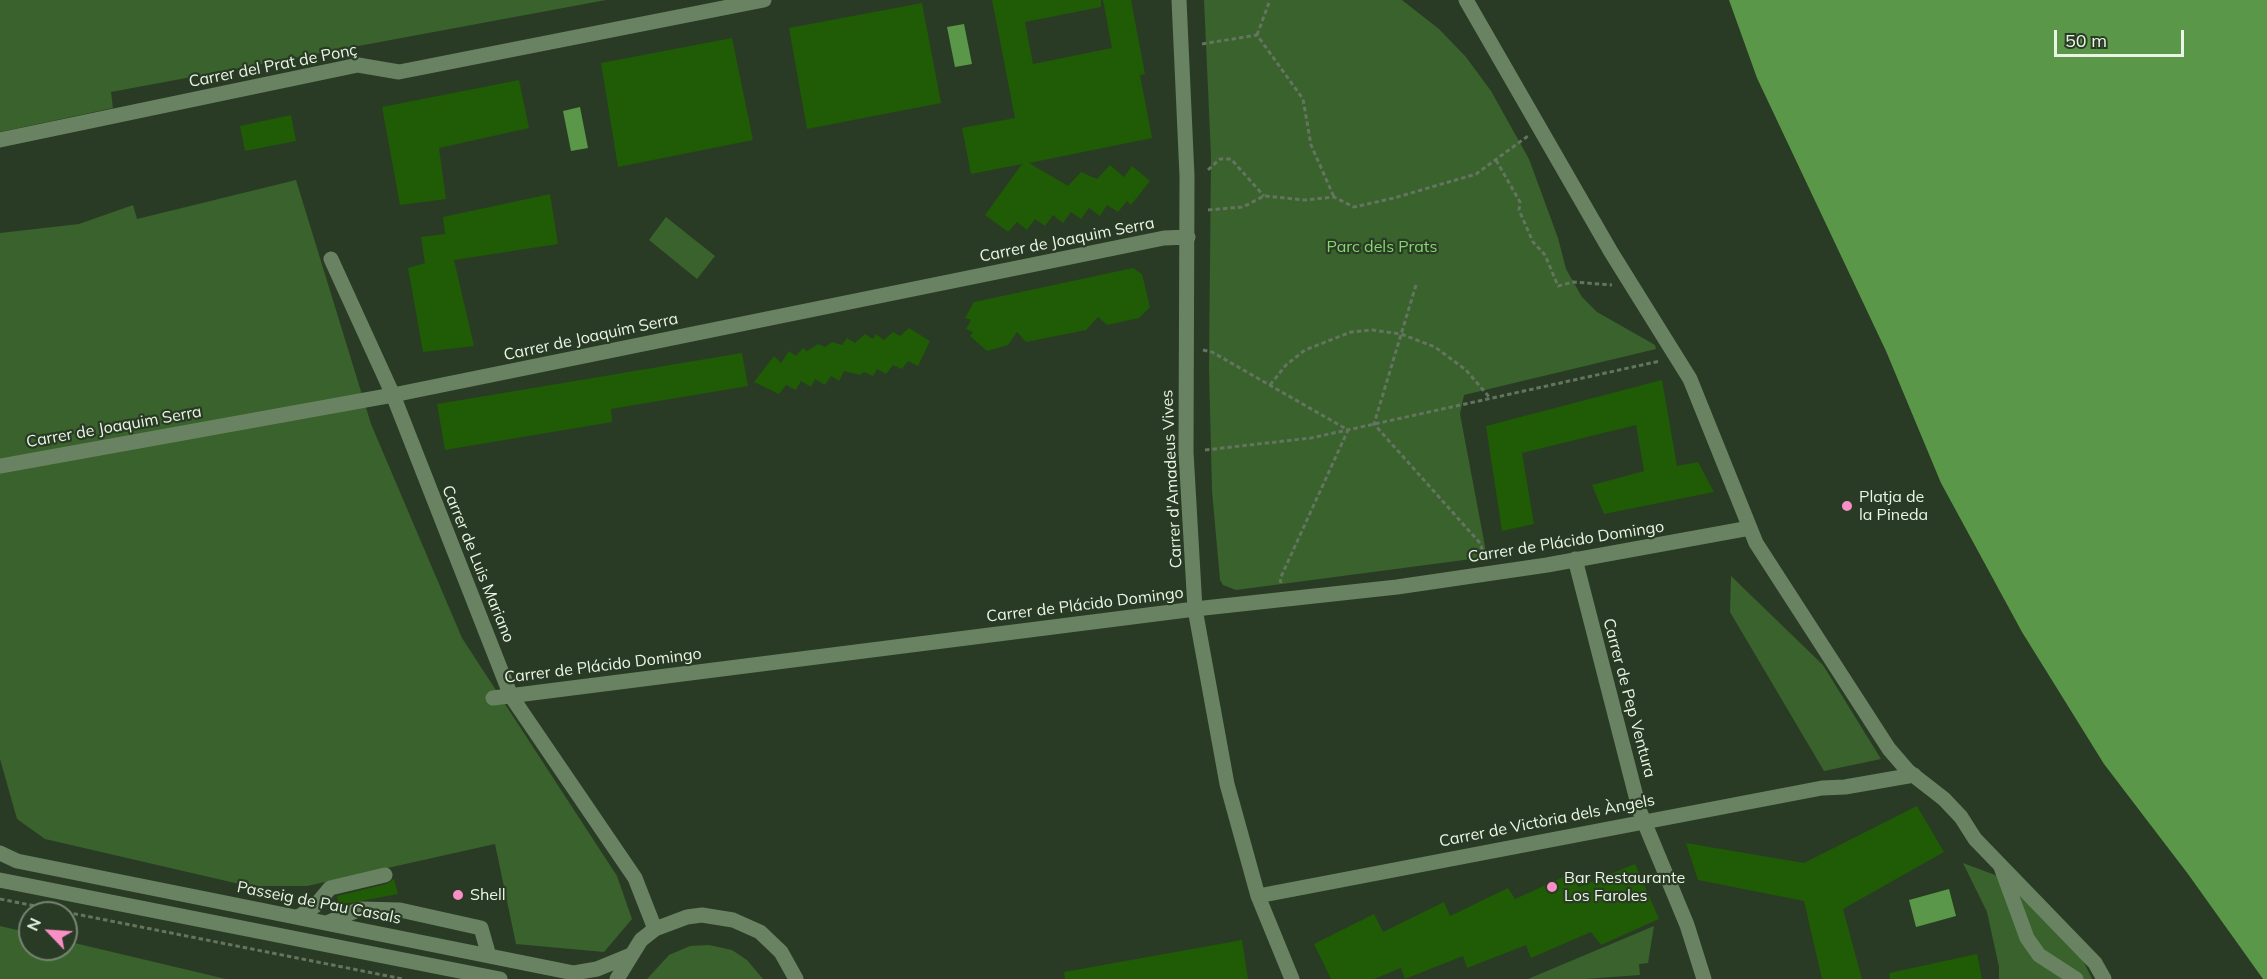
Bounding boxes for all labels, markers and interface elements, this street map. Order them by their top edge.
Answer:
scale bar [2057,18,2188,56]
text: 50 m [2065,29,2107,52]
street label: Carrer del Prat de Ponç [187,40,359,92]
street label: Carrer de Joaquim Serra [978,214,1156,266]
park label: Parc dels Prats [1327,237,1437,257]
street label: Carrer de Joaquim Serra [502,309,680,365]
street label: Carrer d'Amadeus Vives [1158,389,1186,569]
street label: Carrer de Joaquim Serra [25,402,203,452]
street label: Carrer de Luis Mariano [438,483,518,645]
place label: Platja de la Pineda [1859,487,1928,525]
marker: Platja de la Pineda [1840,499,1854,513]
street label: Carrer de Plácido Domingo [1466,517,1666,567]
street label: Carrer de Plácido Domingo [985,583,1185,627]
street label: Carrer de Pep Ventura [1599,616,1659,780]
street label: Carrer de Plácido Domingo [503,644,703,688]
street label: Carrer de Victòria dels Àngels [1437,791,1657,851]
place label: Bar Restaurante Los Faroles [1564,868,1685,906]
street label: Passeig de Pau Casals [235,878,403,928]
marker: Bar Restaurante Los Faroles [1545,880,1559,894]
place label: Shell [470,885,506,905]
marker: Shell [451,888,465,902]
north arrow [18,901,78,961]
text: N [22,915,45,934]

